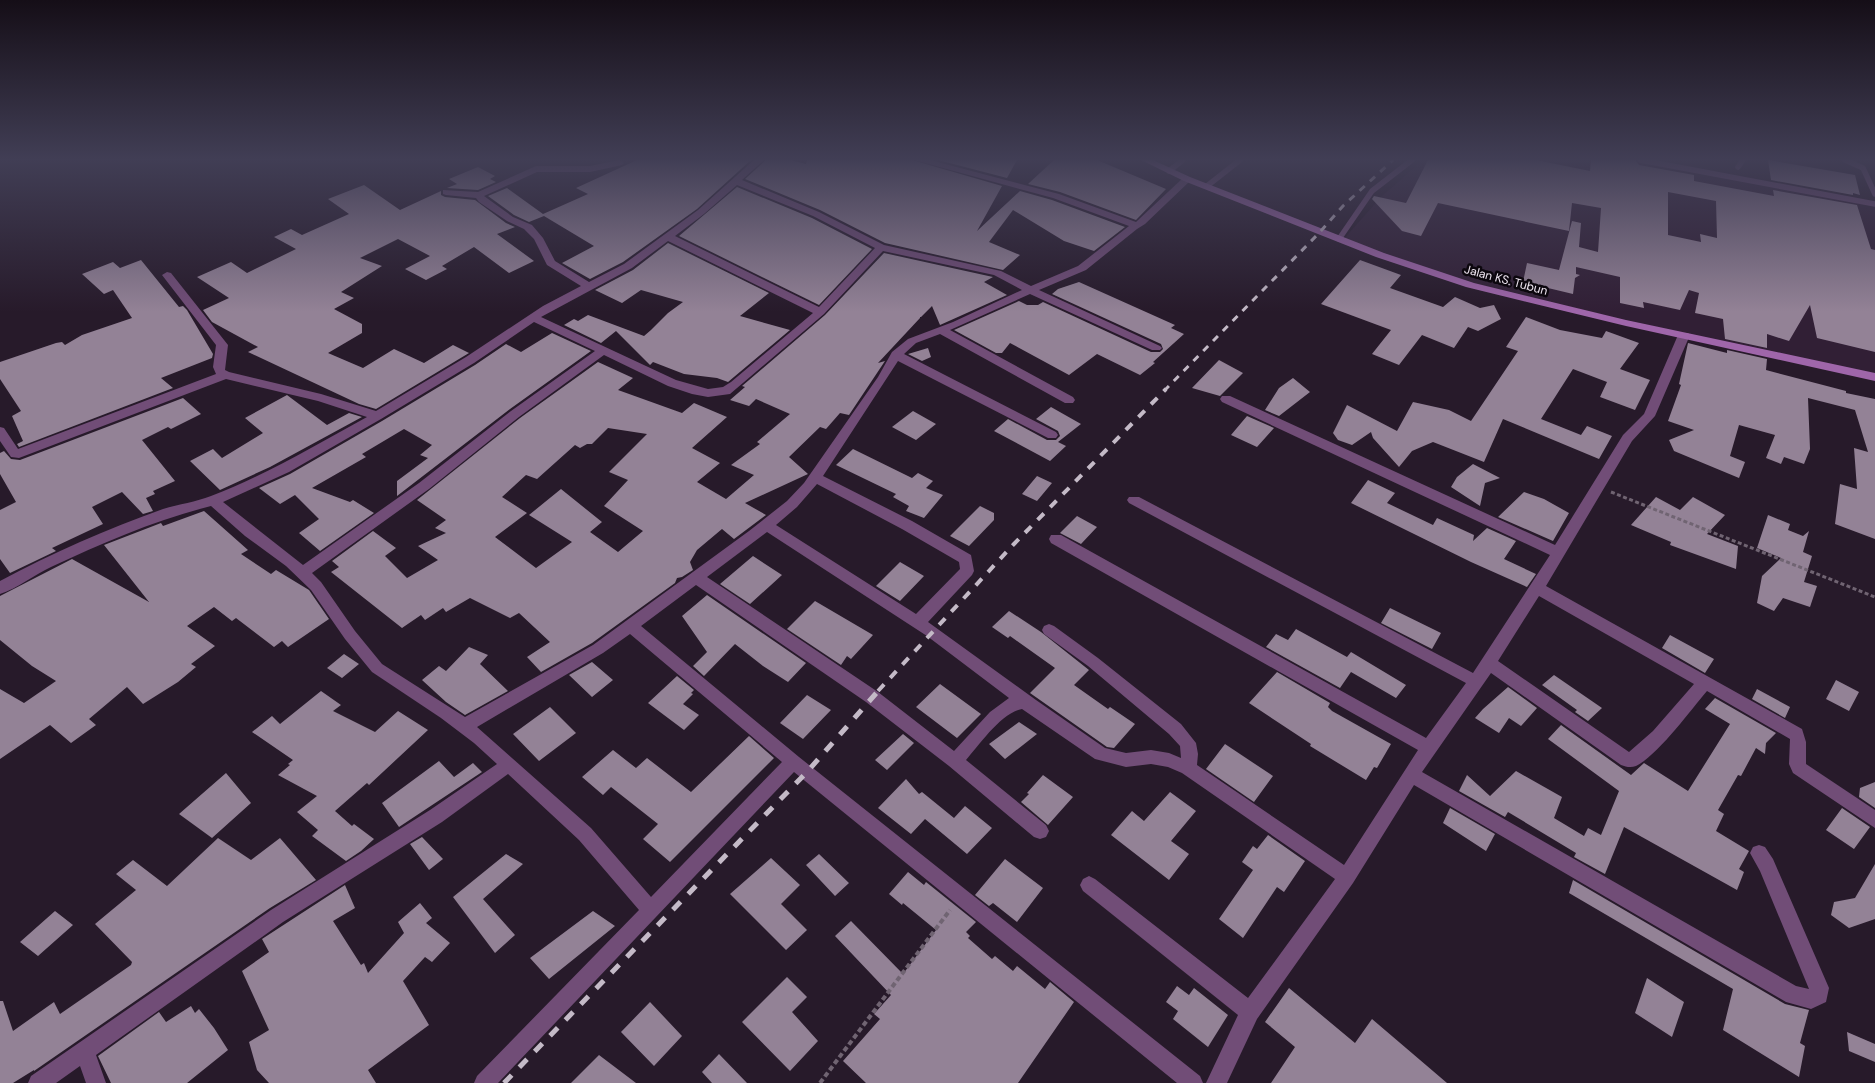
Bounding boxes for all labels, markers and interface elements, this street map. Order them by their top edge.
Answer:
street label: Jalan KS. Tubun [1463,261,1550,299]

